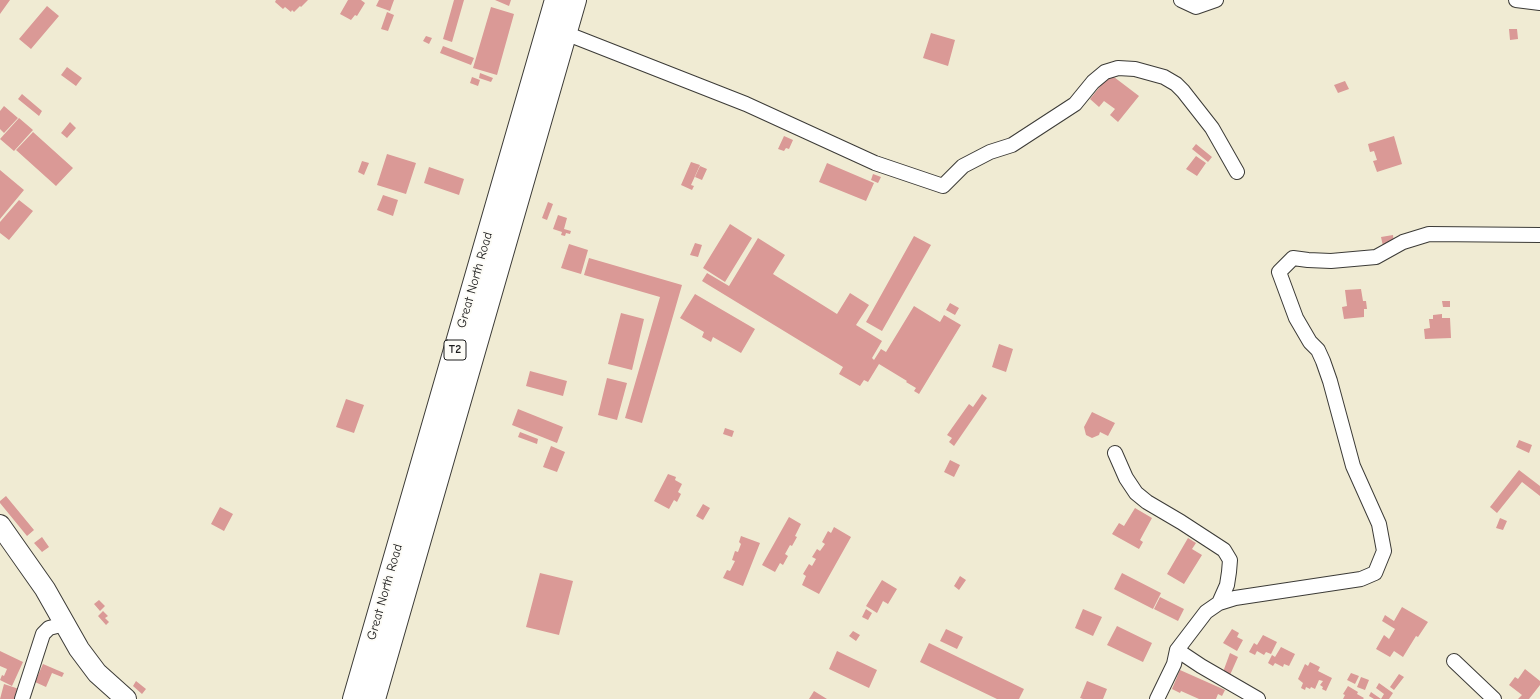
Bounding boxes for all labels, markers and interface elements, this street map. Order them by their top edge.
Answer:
street label: Great North Road [454,230,496,330]
road number: T2 [444,340,466,360]
street label: Great North Road [364,542,406,642]

